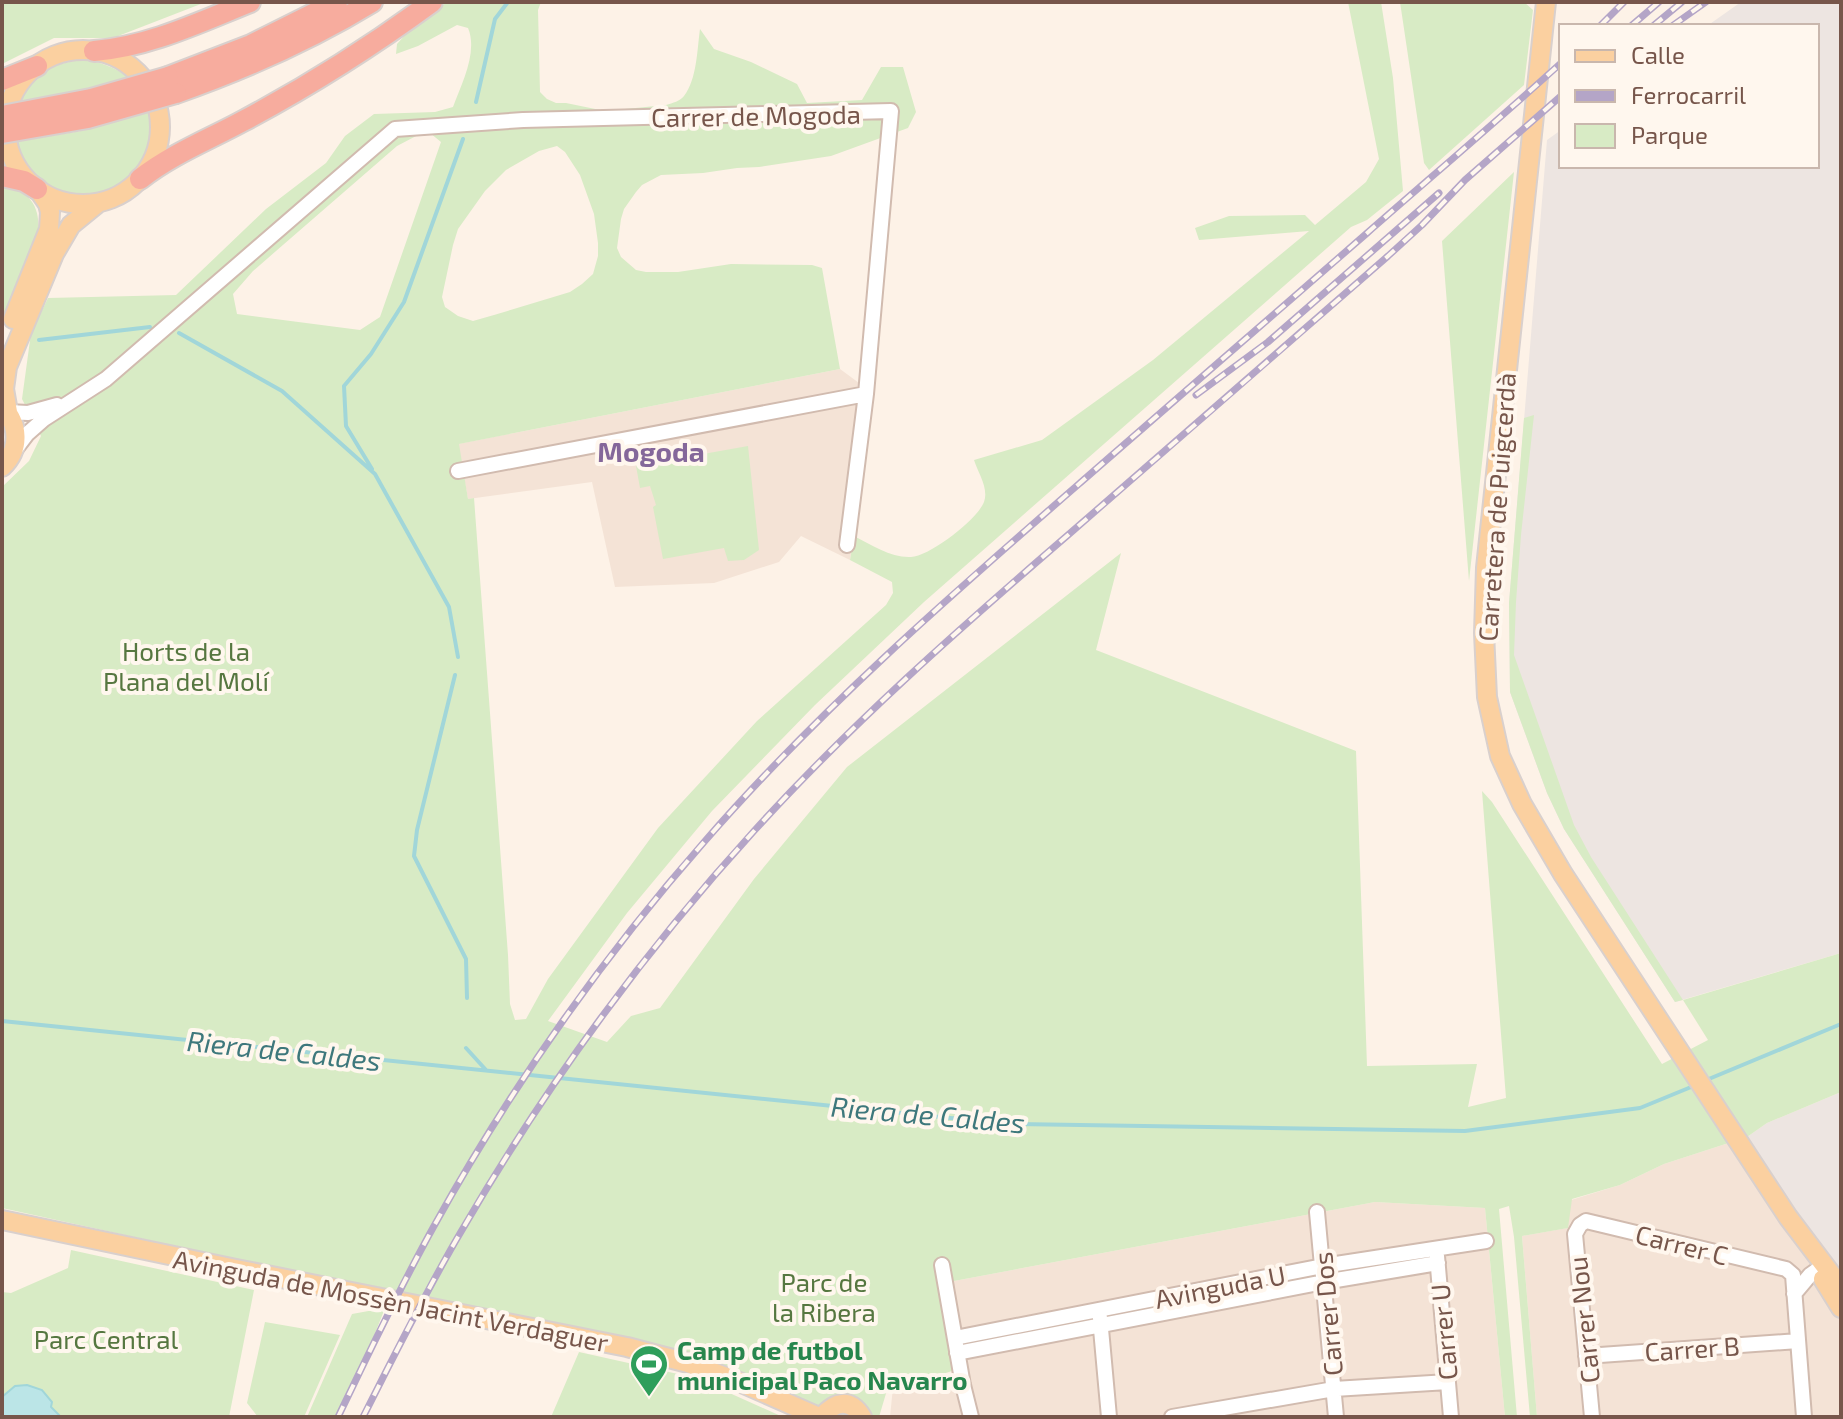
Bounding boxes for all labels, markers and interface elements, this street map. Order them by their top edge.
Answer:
legend [1559,24,1819,168]
text: Calle [1631,40,1685,69]
text: Ferrocarril [1631,80,1746,109]
street label: Carrer de Mogoda [651,98,861,132]
text: Parque [1631,120,1708,149]
street label: Carretera de Puigcerdà [1471,372,1521,642]
district label: Mogoda [597,434,705,468]
park label: Horts de la Plana del Molí [103,635,271,696]
water label: Riera de Caldes [185,1023,383,1077]
water label: Riera de Caldes [829,1089,1027,1139]
street label: Carrer C [1633,1218,1731,1270]
street label: Avinguda de Mossèn Jacint Verdaguer [171,1243,611,1357]
street label: Carrer Dos [1306,1251,1348,1377]
street label: Carrer Nou [1561,1255,1605,1385]
street label: Avinguda U [1152,1258,1288,1314]
park label: Parc de la Ribera [772,1266,876,1327]
street label: Carrer U [1423,1283,1463,1381]
park label: Parc Central [34,1323,178,1354]
street label: Carrer B [1643,1329,1741,1367]
place label: Camp de futbol municipal Paco Navarro [677,1334,967,1395]
sports icon: Camp de futbol municipal Paco Navarro [628,1343,670,1398]

